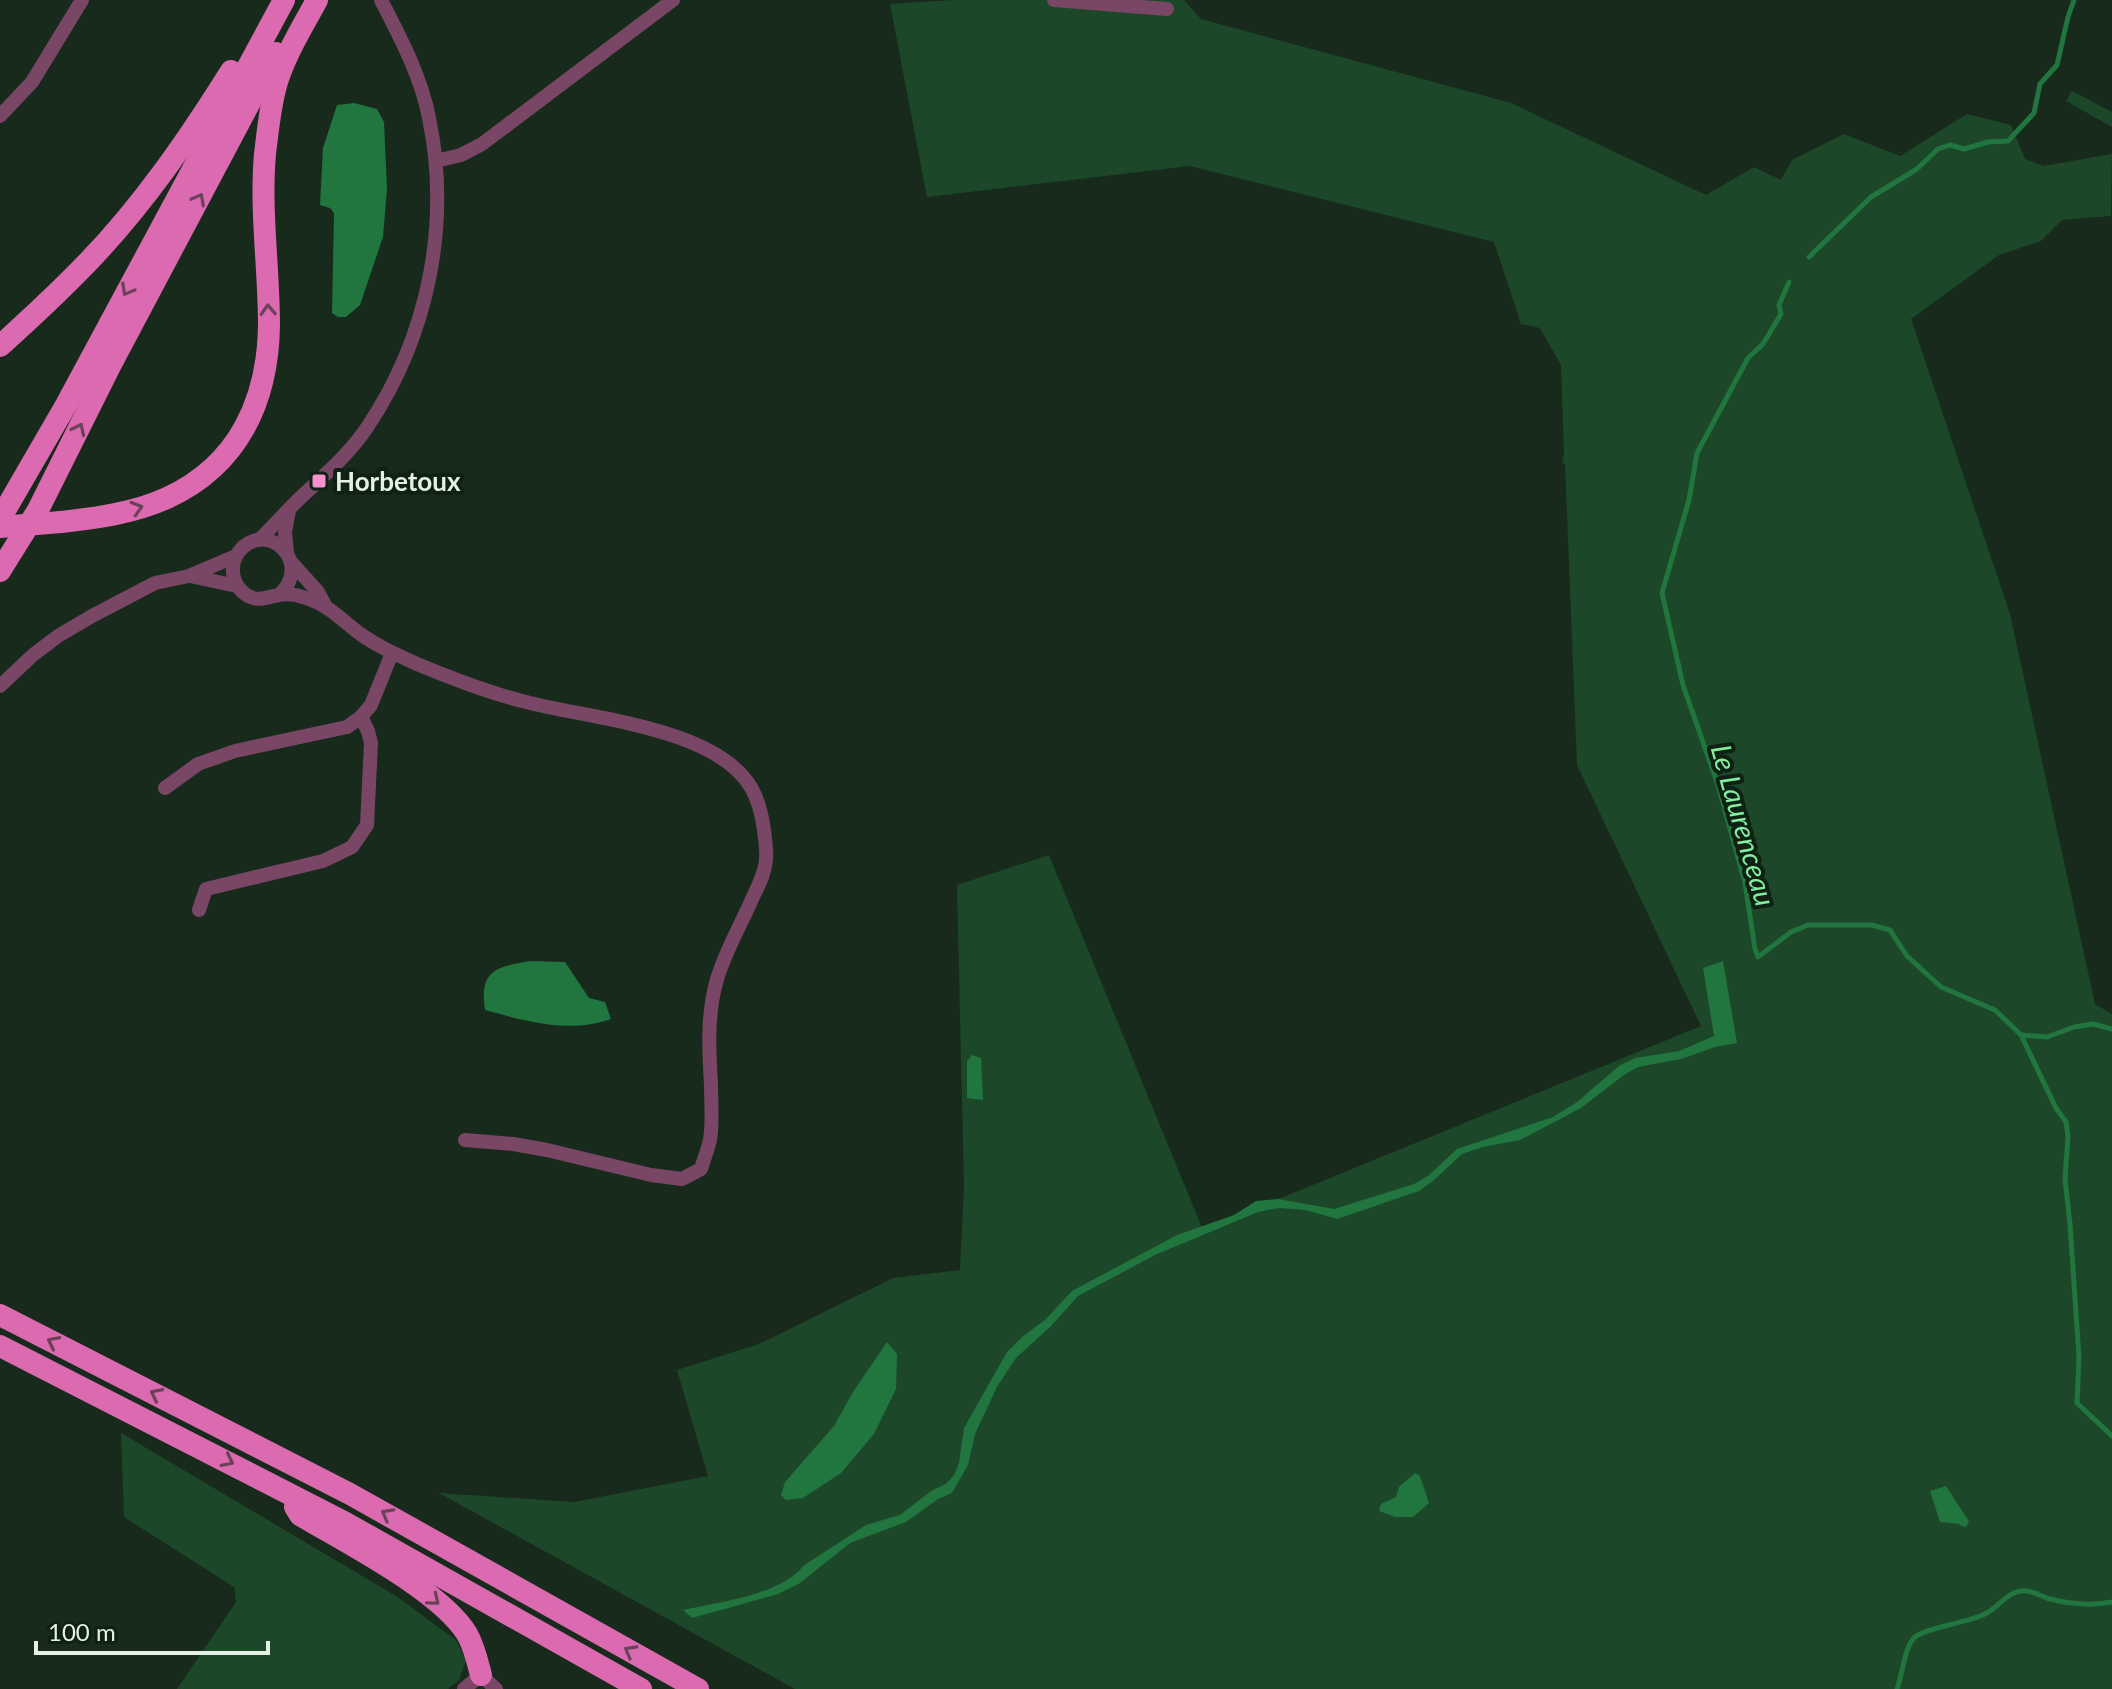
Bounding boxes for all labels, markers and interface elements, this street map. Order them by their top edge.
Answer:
one-way arrow [189,192,204,207]
one-way arrow [122,282,137,297]
one-way arrow [260,303,277,316]
one-way arrow [69,423,84,438]
place label: Horbetoux [335,465,461,497]
marker: Horbetoux [310,472,328,490]
one-way arrow [130,502,144,518]
water label: Le Laurenceau [1705,740,1783,910]
one-way arrow [47,1336,62,1352]
one-way arrow [150,1388,165,1404]
one-way arrow [219,1452,234,1467]
one-way arrow [381,1508,396,1524]
one-way arrow [425,1591,440,1605]
scale bar [36,1605,268,1655]
text: 100 m [48,1617,116,1646]
one-way arrow [624,1645,639,1661]

